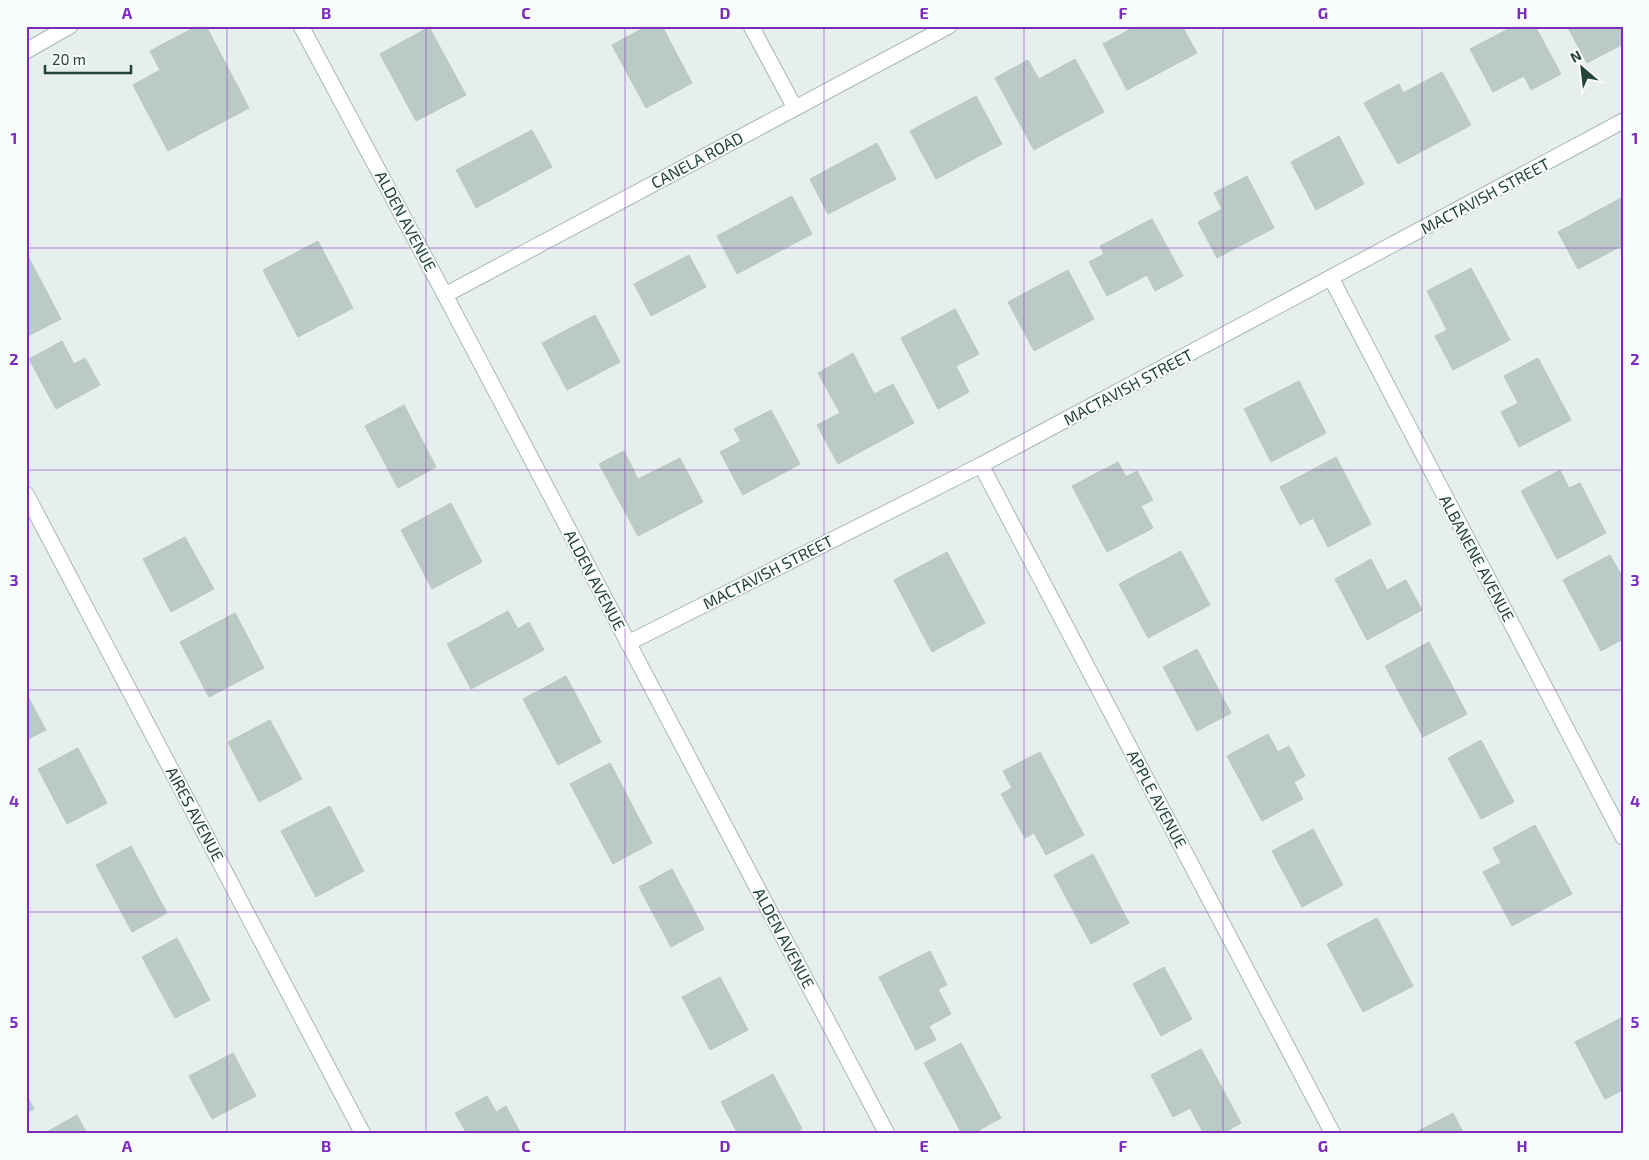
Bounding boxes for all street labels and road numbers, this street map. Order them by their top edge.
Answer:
street label: CANELA ROAD [647,127,746,192]
street label: MACTAVISH STREET [1417,154,1553,238]
street label: ALDEN AVENUE [372,167,441,274]
street label: MACTAVISH STREET [1060,345,1196,429]
street label: ALBANENE AVENUE [1436,491,1519,624]
street label: ALDEN AVENUE [561,526,630,633]
street label: MACTAVISH STREET [700,531,836,613]
street label: APPLE AVENUE [1124,747,1191,851]
street label: AIRES AVENUE [163,763,228,864]
street label: ALDEN AVENUE [750,884,819,991]

